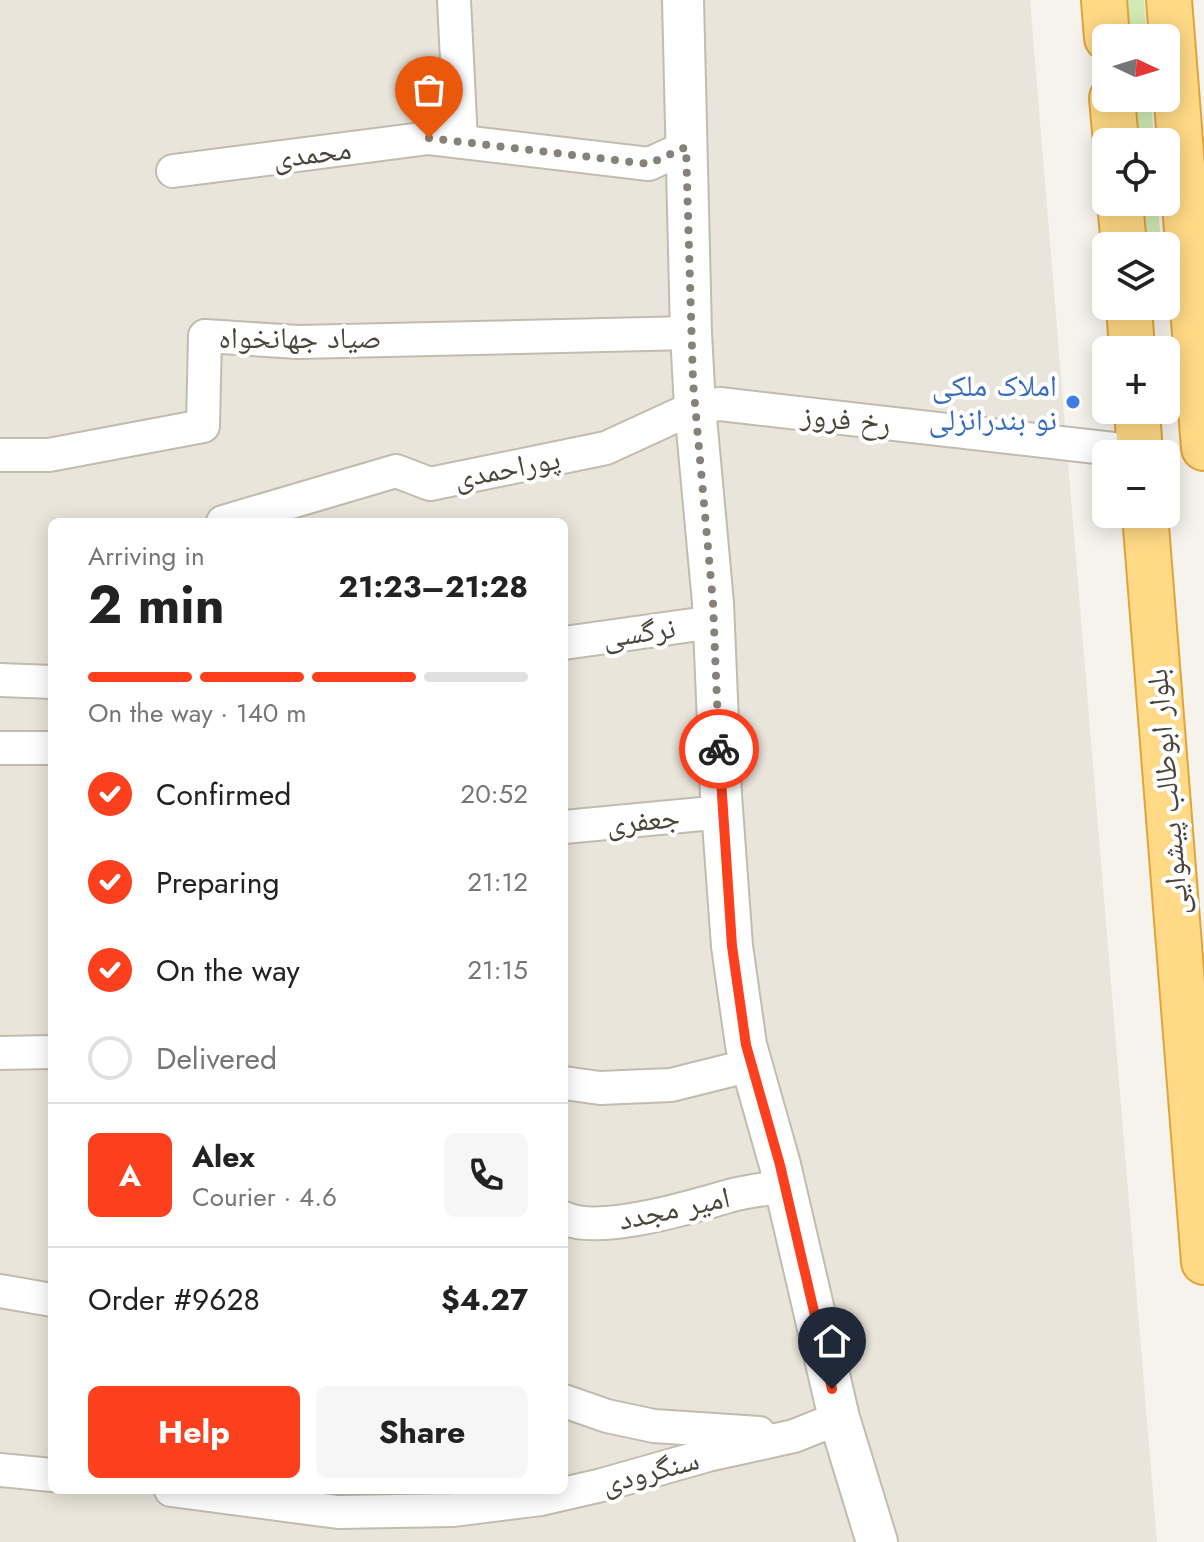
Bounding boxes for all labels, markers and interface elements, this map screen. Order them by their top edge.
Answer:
north arrow [1092,24,1180,112]
map controls [1092,24,1180,528]
pin [395,56,463,138]
icon: bag [407,68,451,112]
street label: محمدی [270,127,354,179]
button: locate [1092,128,1180,216]
button: layers [1092,232,1180,320]
street label: صیاد جهانخواه [218,316,382,359]
button: + [1092,336,1180,424]
place label: املاک ملکی نو بندرانزلی [928,364,1057,441]
street label: رخ فروز [798,393,893,445]
marker: املاک ملکی نو بندرانزلی [1064,393,1082,411]
street label: پوراحمدی [450,437,564,499]
button: − [1092,440,1180,528]
text: Arriving in [88,537,205,575]
text: 21:23–21:28 [338,565,528,608]
text: 2 min [88,567,225,643]
street label: نرگسی [600,606,678,658]
street label: بلوار ابوطالب پیشوایی [1135,667,1199,917]
text: On the way · 140 m [88,694,307,732]
courier [679,709,759,789]
icon: bike [697,727,741,771]
icon: check [88,772,132,816]
text: Confirmed [156,773,291,816]
text: 20:52 [460,775,528,813]
street label: جعفری [604,795,682,845]
icon: check [88,860,132,904]
text: Preparing [156,861,280,904]
text: 21:12 [467,863,528,901]
icon: check [88,948,132,992]
text: On the way [156,949,300,992]
text: 21:15 [467,951,528,989]
text: Delivered [156,1037,277,1080]
button: phone [444,1133,528,1217]
text: Alex [192,1135,255,1178]
text: A [119,1154,141,1197]
street label: امیر مجدد [614,1175,734,1241]
text: Courier · 4.6 [192,1178,337,1216]
text: Order #9628 [88,1278,260,1321]
text: $4.27 [441,1278,528,1321]
pin [798,1307,866,1389]
icon: home [810,1319,854,1363]
button: Help [88,1386,300,1478]
button: Share [316,1386,528,1478]
street label: سنگرودی [596,1437,704,1505]

